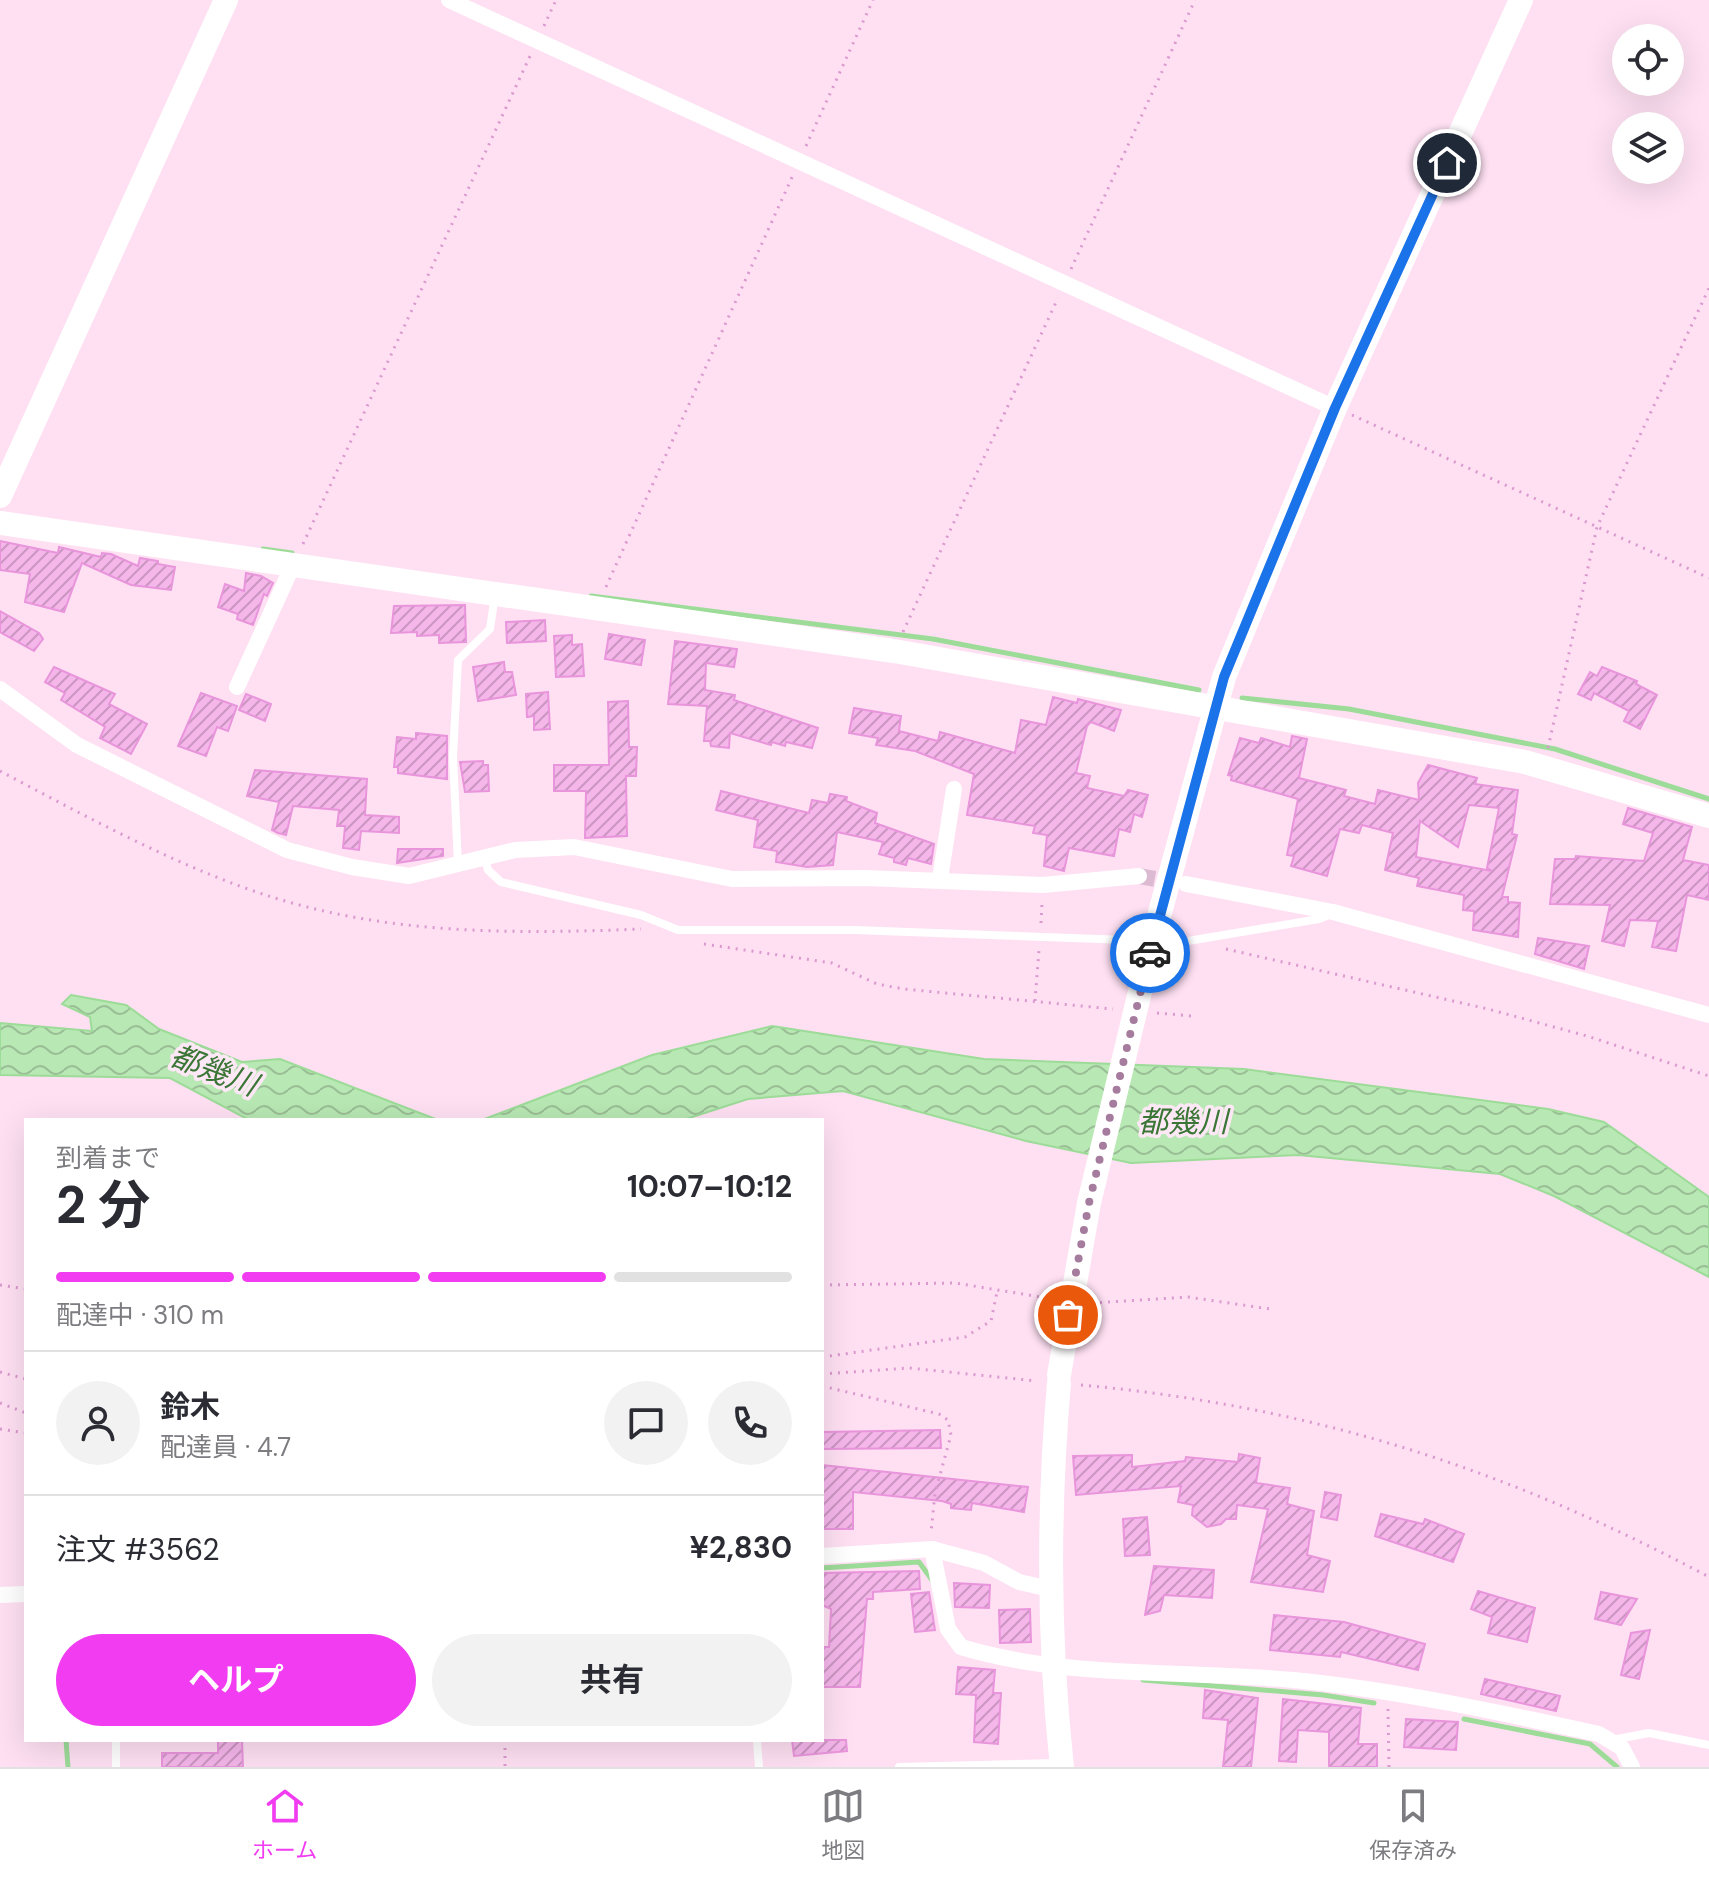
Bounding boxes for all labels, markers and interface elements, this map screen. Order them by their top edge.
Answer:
map controls [1612,24,1684,184]
button: locate [1612,24,1684,96]
button: layers [1612,112,1684,184]
pin [1413,129,1481,197]
icon: home [1425,141,1469,185]
courier [1110,913,1190,993]
icon: car [1128,931,1172,975]
water label: 都幾川 [165,1036,266,1105]
water label: 都幾川 [1138,1102,1231,1141]
text: 到着まで [56,1141,160,1175]
text: 10:07–10:12 [627,1167,792,1206]
text: 2 分 [56,1171,150,1239]
pin [1034,1281,1102,1349]
icon: bag [1046,1293,1090,1337]
text: 配達中 · 310 m [56,1298,224,1332]
button: person [56,1381,140,1465]
button: chat [604,1381,688,1465]
button: phone [708,1381,792,1465]
text: 鈴木 [160,1387,220,1426]
text: 配達員 · 4.7 [160,1430,291,1464]
text: ¥2,830 [690,1528,792,1567]
text: 注文 #3562 [56,1530,219,1569]
button: ヘルプ [56,1634,416,1726]
button: 共有 [432,1634,792,1726]
tab: ホーム [252,1784,317,1865]
tab: 地図 [821,1784,865,1865]
tab: 保存済み [1369,1784,1457,1865]

